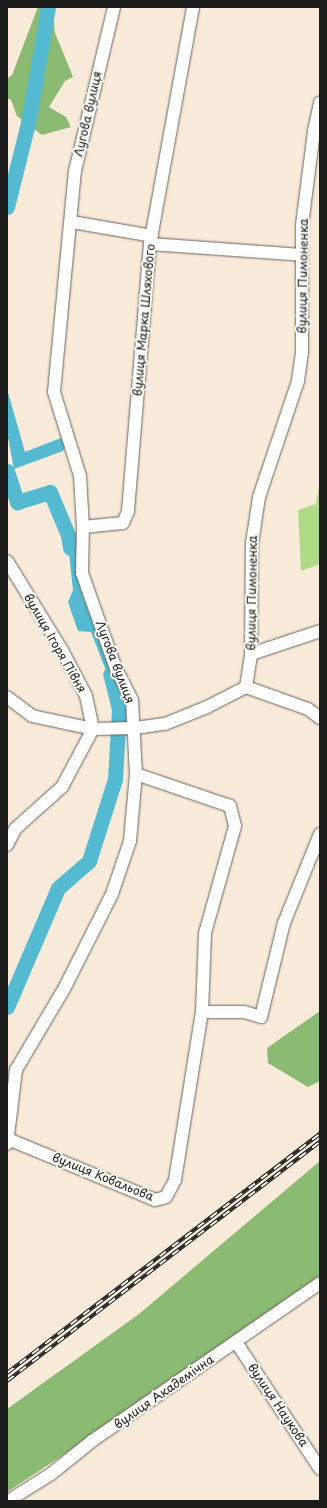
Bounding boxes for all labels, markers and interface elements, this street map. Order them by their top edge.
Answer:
street label: Лугова вулиця [71,70,105,158]
street label: вулиця Пимоненка [295,218,311,334]
street label: вулиця Марка Шляхового [130,243,158,397]
street label: вулиця Пимоненка [244,535,260,651]
street label: вулиця Ігоря Півня [21,591,89,695]
street label: Лугова вулиця [93,618,137,706]
street label: вулиця Ковальова [50,1150,156,1204]
street label: вулиця Академічна [111,1352,217,1432]
street label: вулиця Наукова [245,1361,311,1449]

